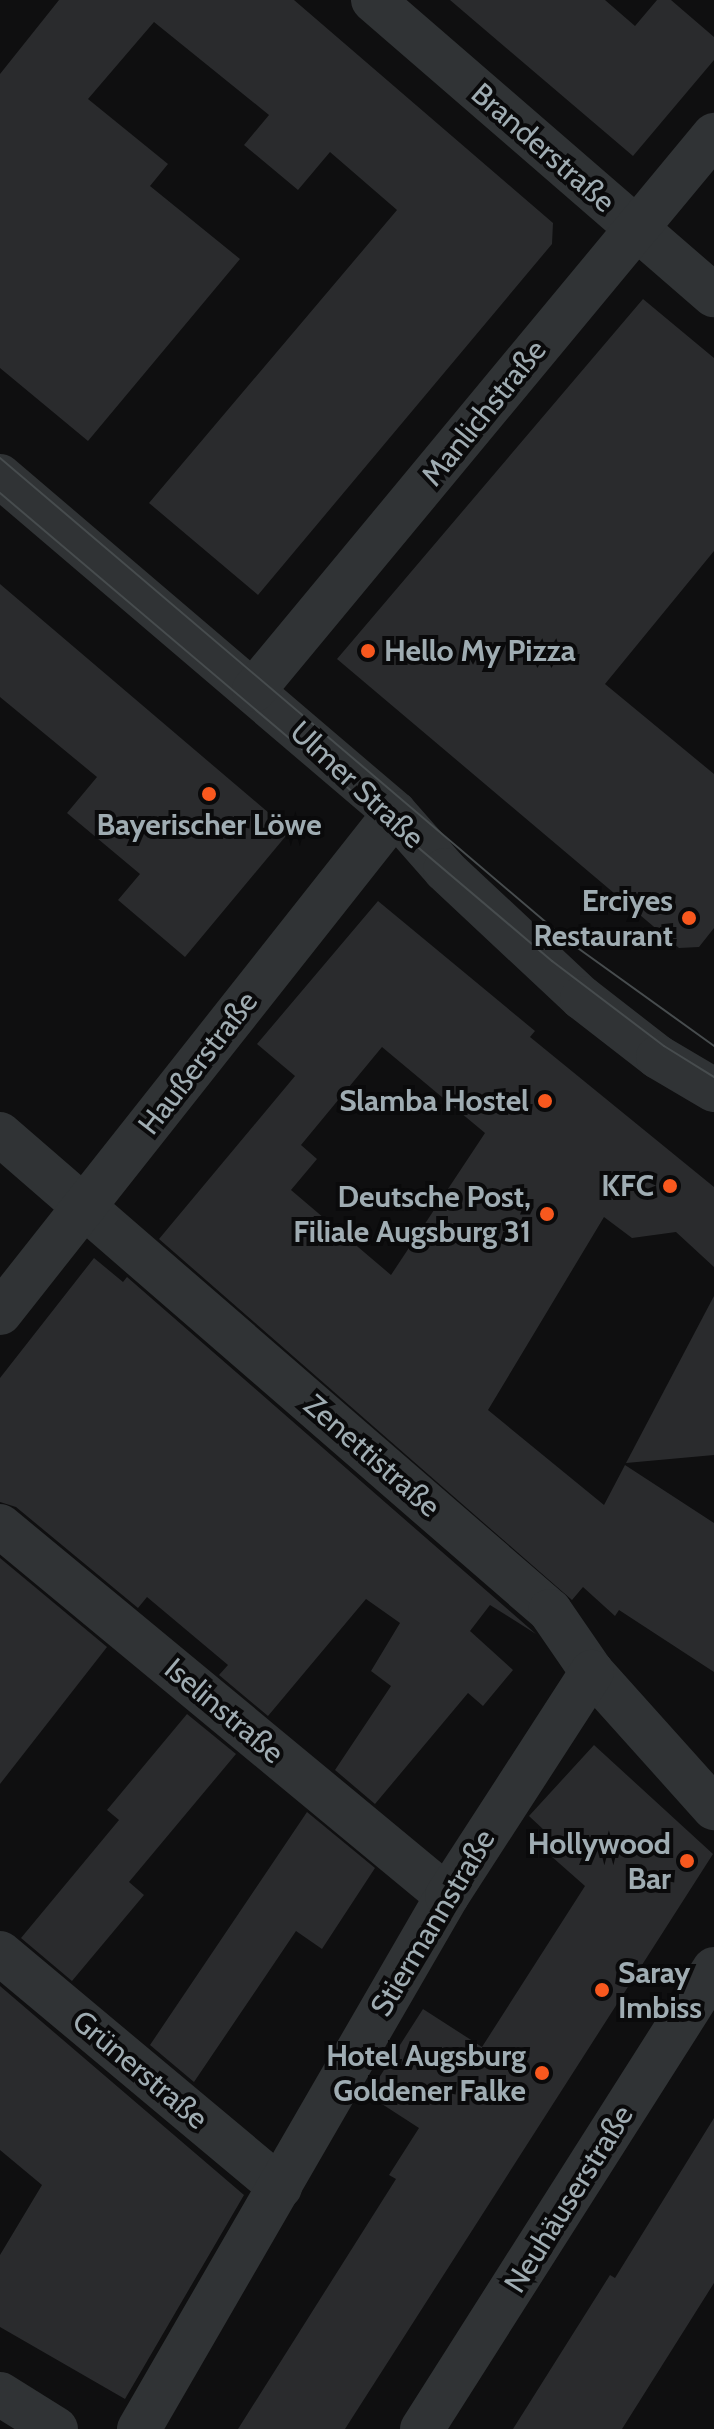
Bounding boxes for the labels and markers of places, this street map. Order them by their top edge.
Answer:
place label: Hello My Pizza [384,633,576,669]
marker: Hello My Pizza [359,642,377,660]
marker: Bayerischer Löwe [200,785,218,803]
place label: Bayerischer Löwe [96,807,322,843]
place label: Erciyes Restaurant [534,883,673,954]
marker: Erciyes Restaurant [680,909,698,927]
place label: Slamba Hostel [339,1083,529,1119]
marker: Slamba Hostel [536,1092,554,1110]
place label: KFC [601,1168,654,1204]
marker: KFC [661,1177,679,1195]
place label: Deutsche Post, Filiale Augsburg 31 [293,1179,531,1250]
marker: Deutsche Post, Filiale Augsburg 31 [538,1205,556,1223]
place label: Hollywood Bar [528,1826,671,1896]
marker: Hollywood Bar [678,1852,696,1870]
place label: Saray Imbiss [618,1955,702,2026]
marker: Saray Imbiss [593,1981,611,1999]
place label: Hotel Augsburg Goldener Falke [326,2038,526,2108]
marker: Hotel Augsburg Goldener Falke [533,2064,551,2082]

